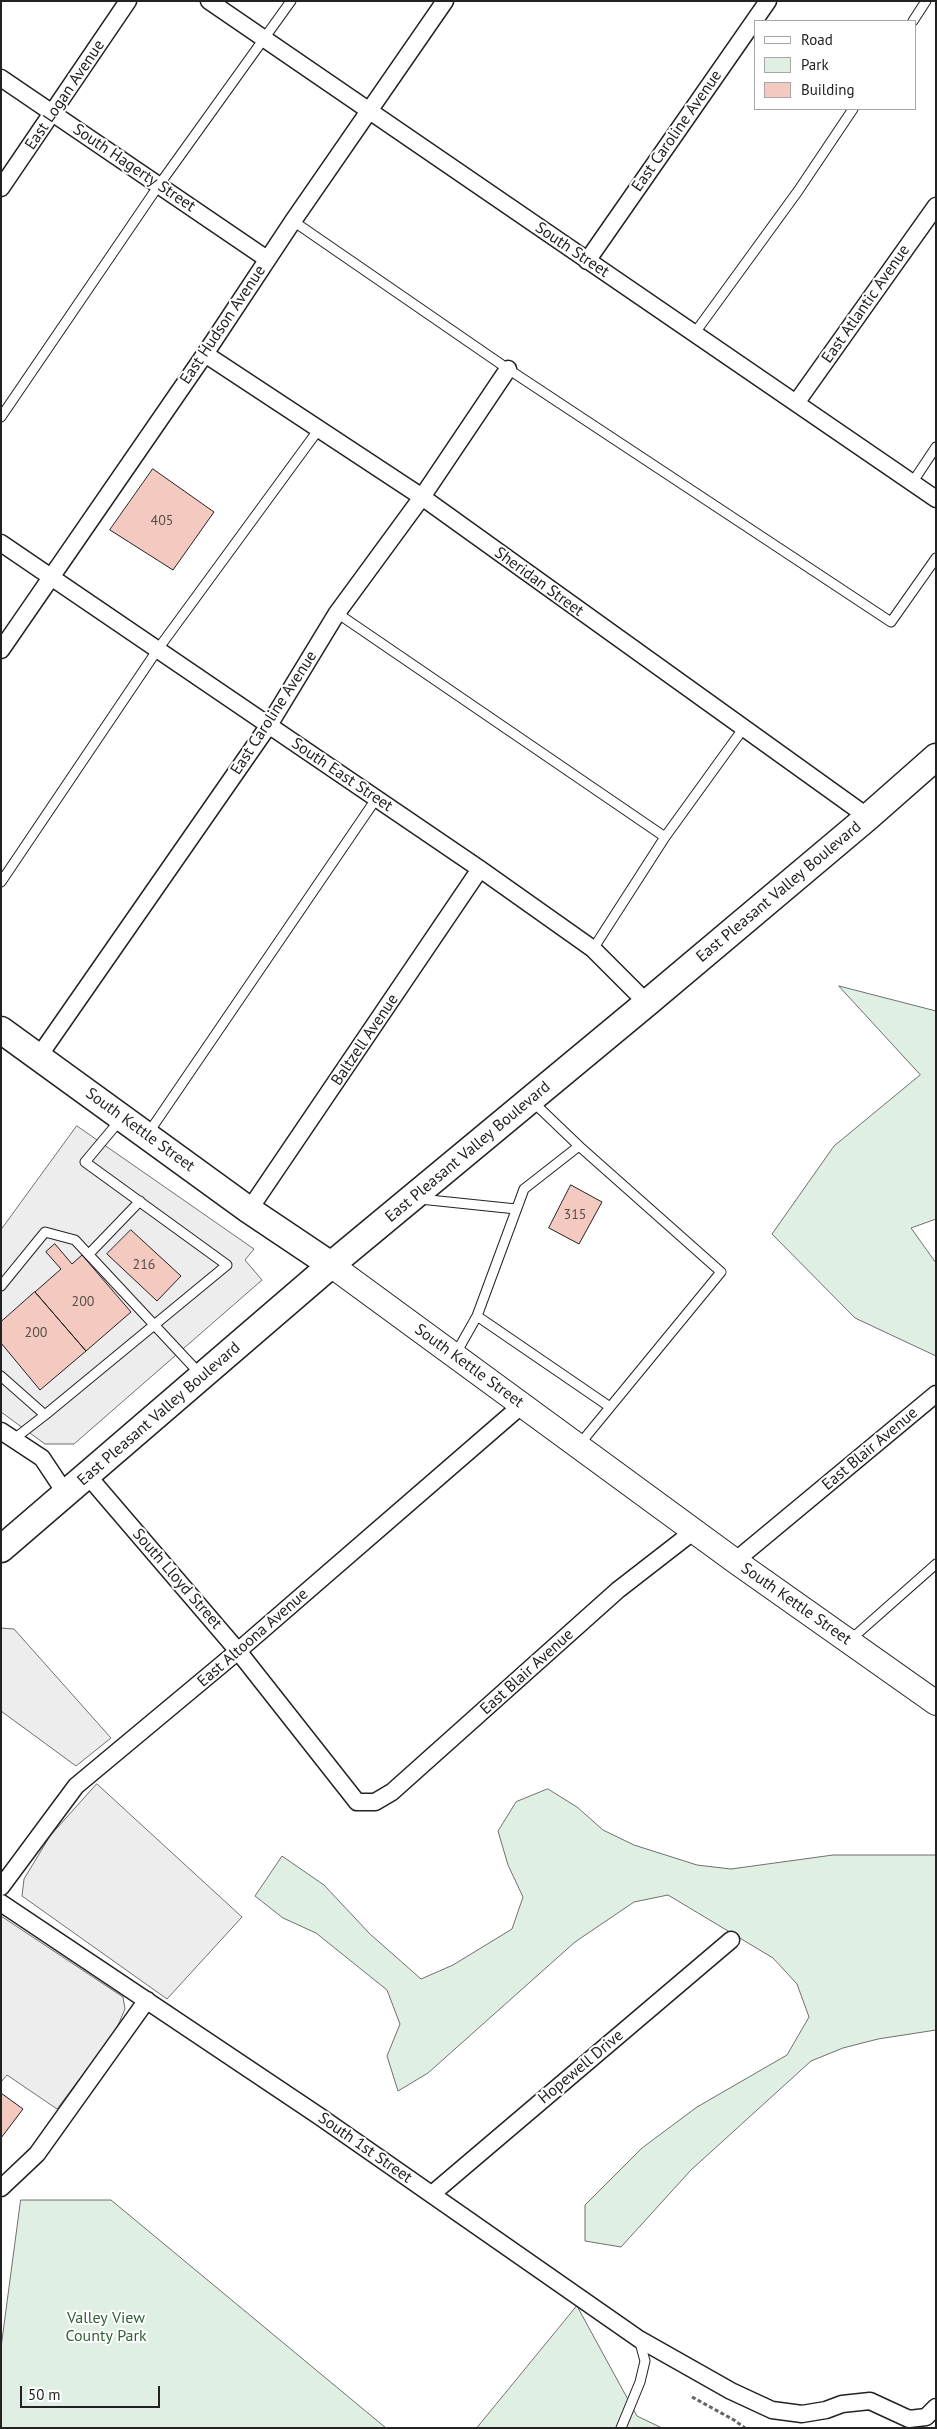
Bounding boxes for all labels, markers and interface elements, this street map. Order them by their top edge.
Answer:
legend [754,20,917,110]
text: Road [801,30,833,49]
street label: East Logan Avenue [21,36,109,154]
text: Park [801,55,829,74]
street label: East Caroline Avenue [628,67,726,195]
text: Building [801,80,855,99]
street label: South Hagerty Street [69,120,199,216]
street label: South Street [531,218,613,282]
street label: East Atlantic Avenue [818,241,914,367]
street label: East Hudson Avenue [176,262,270,388]
house number: 405 [151,513,173,529]
street label: Sheridan Street [491,543,587,621]
street label: East Caroline Avenue [227,647,321,779]
street label: South East Street [288,734,396,816]
street label: East Pleasant Valley Boulevard [693,817,865,967]
street label: Baltzell Avenue [327,991,403,1089]
street label: East Pleasant Valley Boulevard [382,1077,554,1227]
street label: South Kettle Street [82,1084,198,1176]
house number: 315 [564,1207,586,1223]
house number: 216 [133,1257,155,1273]
house number: 200 [72,1294,94,1310]
street label: South Kettle Street [411,1320,527,1412]
house number: 200 [25,1325,47,1341]
street label: East Pleasant Valley Boulevard [74,1338,244,1490]
street label: East Blair Avenue [818,1403,922,1495]
street label: South Lloyd Street [128,1525,226,1633]
street label: South Kettle Street [737,1559,855,1649]
street label: East Altoona Avenue [194,1585,312,1691]
street label: East Blair Avenue [476,1625,578,1719]
street label: Hopewell Drive [535,2026,627,2108]
street label: South 1st Street [314,2109,416,2187]
park label: Valley View County Park [65,2308,147,2346]
scale bar [22,2376,162,2408]
text: 50 m [28,2385,61,2404]

